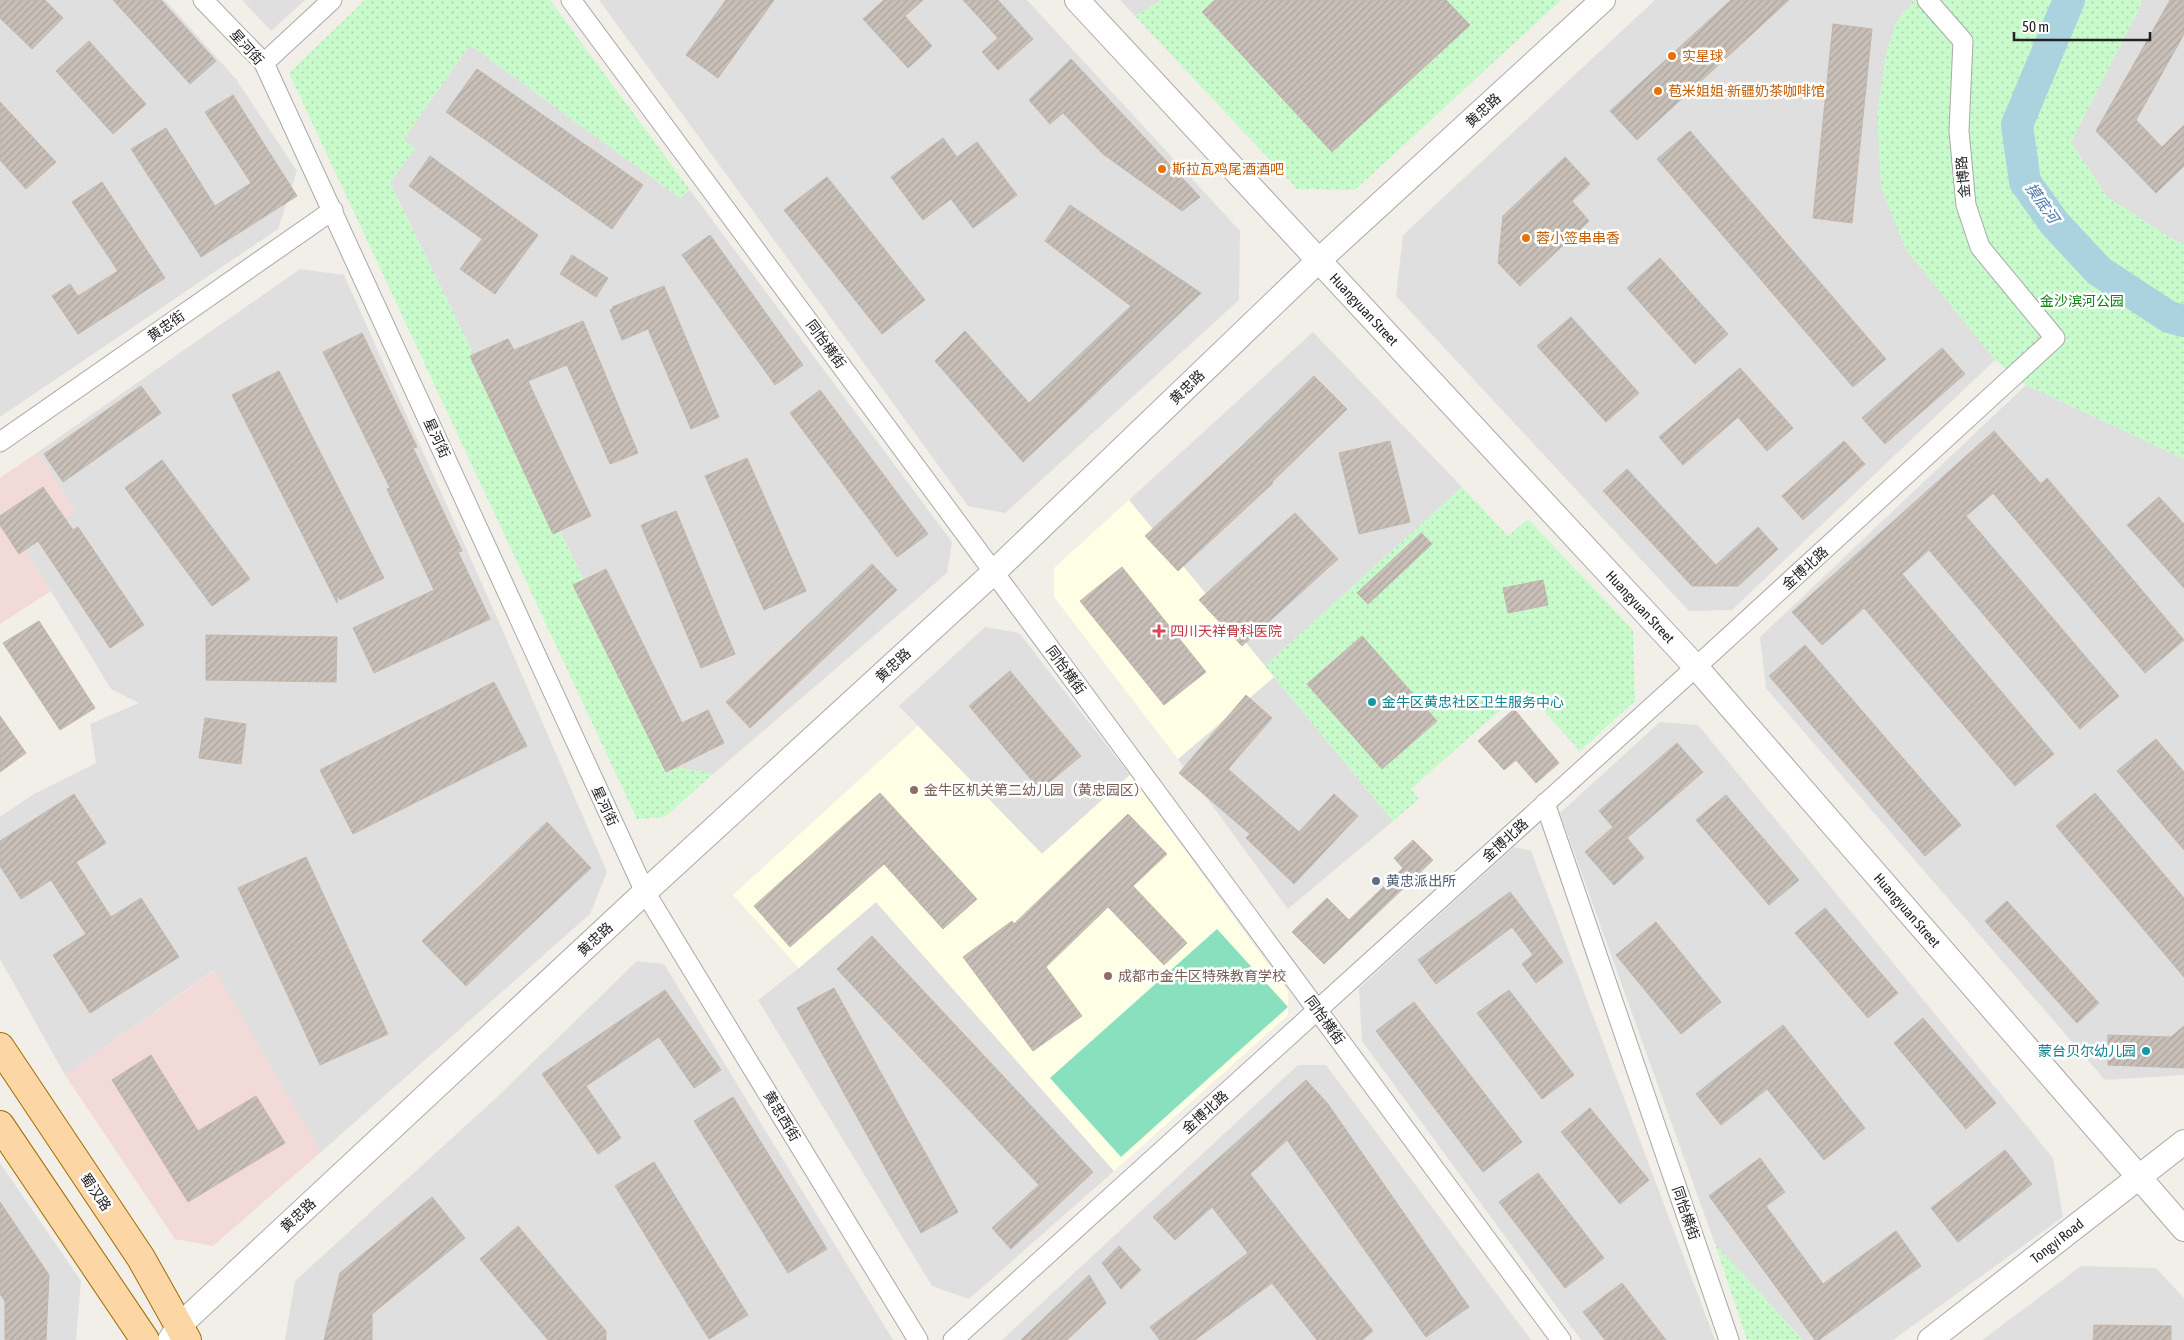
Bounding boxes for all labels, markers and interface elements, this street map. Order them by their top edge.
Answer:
scale bar [2014,10,2150,42]
text: 50 m [2022,18,2049,35]
street label: 星河街 [227,26,267,68]
place label: 实星球 [1682,48,1724,64]
marker: 实星球 [1666,50,1678,62]
place label: 苞米姐姐·新疆奶茶咖啡馆 [1668,83,1825,99]
marker: 苞米姐姐·新疆奶茶咖啡馆 [1652,85,1664,97]
street label: 黄忠路 [1462,90,1504,130]
street label: 金博路 [1953,155,1973,199]
place label: 斯拉瓦鸡尾酒酒吧 [1172,161,1284,177]
marker: 斯拉瓦鸡尾酒酒吧 [1156,163,1168,175]
water label: 摸底河 [2023,179,2064,228]
place label: 蓉小签串串香 [1536,230,1620,246]
marker: 蓉小签串串香 [1520,232,1532,244]
street label: Huangyuan Street [1327,270,1401,349]
park label: 金沙滨河公园 [2040,293,2124,309]
street label: 黄忠街 [144,307,188,345]
street label: 同怡横街 [803,317,849,371]
street label: 黄忠路 [1166,367,1208,407]
street label: 星河街 [421,416,453,460]
street label: 金博北路 [1779,543,1831,593]
street label: Huangyuan Street [1603,567,1678,646]
place label: 四川天祥骨科医院 [1170,623,1282,639]
marker: 四川天祥骨科医院 [1152,624,1166,638]
street label: 同怡横街 [1043,643,1089,697]
street label: 黄忠路 [872,645,914,685]
place label: 金牛区黄忠社区卫生服务中心 [1382,694,1564,710]
marker: 金牛区黄忠社区卫生服务中心 [1366,696,1378,708]
place label: 金牛区机关第二幼儿园（黄忠园区） [924,782,1148,798]
street label: 星河街 [589,784,621,828]
marker: 金牛区机关第二幼儿园（黄忠园区） [908,784,920,796]
street label: 金博北路 [1479,815,1531,865]
street label: Huangyuan Street [1871,870,1944,950]
place label: 黄忠派出所 [1386,873,1456,889]
marker: 黄忠派出所 [1370,875,1382,887]
street label: 黄忠路 [574,919,616,959]
place label: 成都市金牛区特殊教育学校 [1118,968,1286,984]
marker: 成都市金牛区特殊教育学校 [1102,970,1114,982]
street label: 同怡横街 [1302,993,1348,1047]
place label: 蒙台贝尔幼儿园 [2038,1043,2136,1059]
marker: 蒙台贝尔幼儿园 [2140,1045,2152,1057]
street label: 金博北路 [1179,1087,1231,1137]
street label: 黄忠西街 [761,1088,803,1144]
street label: 蜀汉路 [78,1170,114,1214]
street label: 同怡横街 [1669,1184,1703,1242]
street label: 黄忠路 [277,1195,319,1235]
street label: Tongyi Road [2027,1216,2087,1267]

